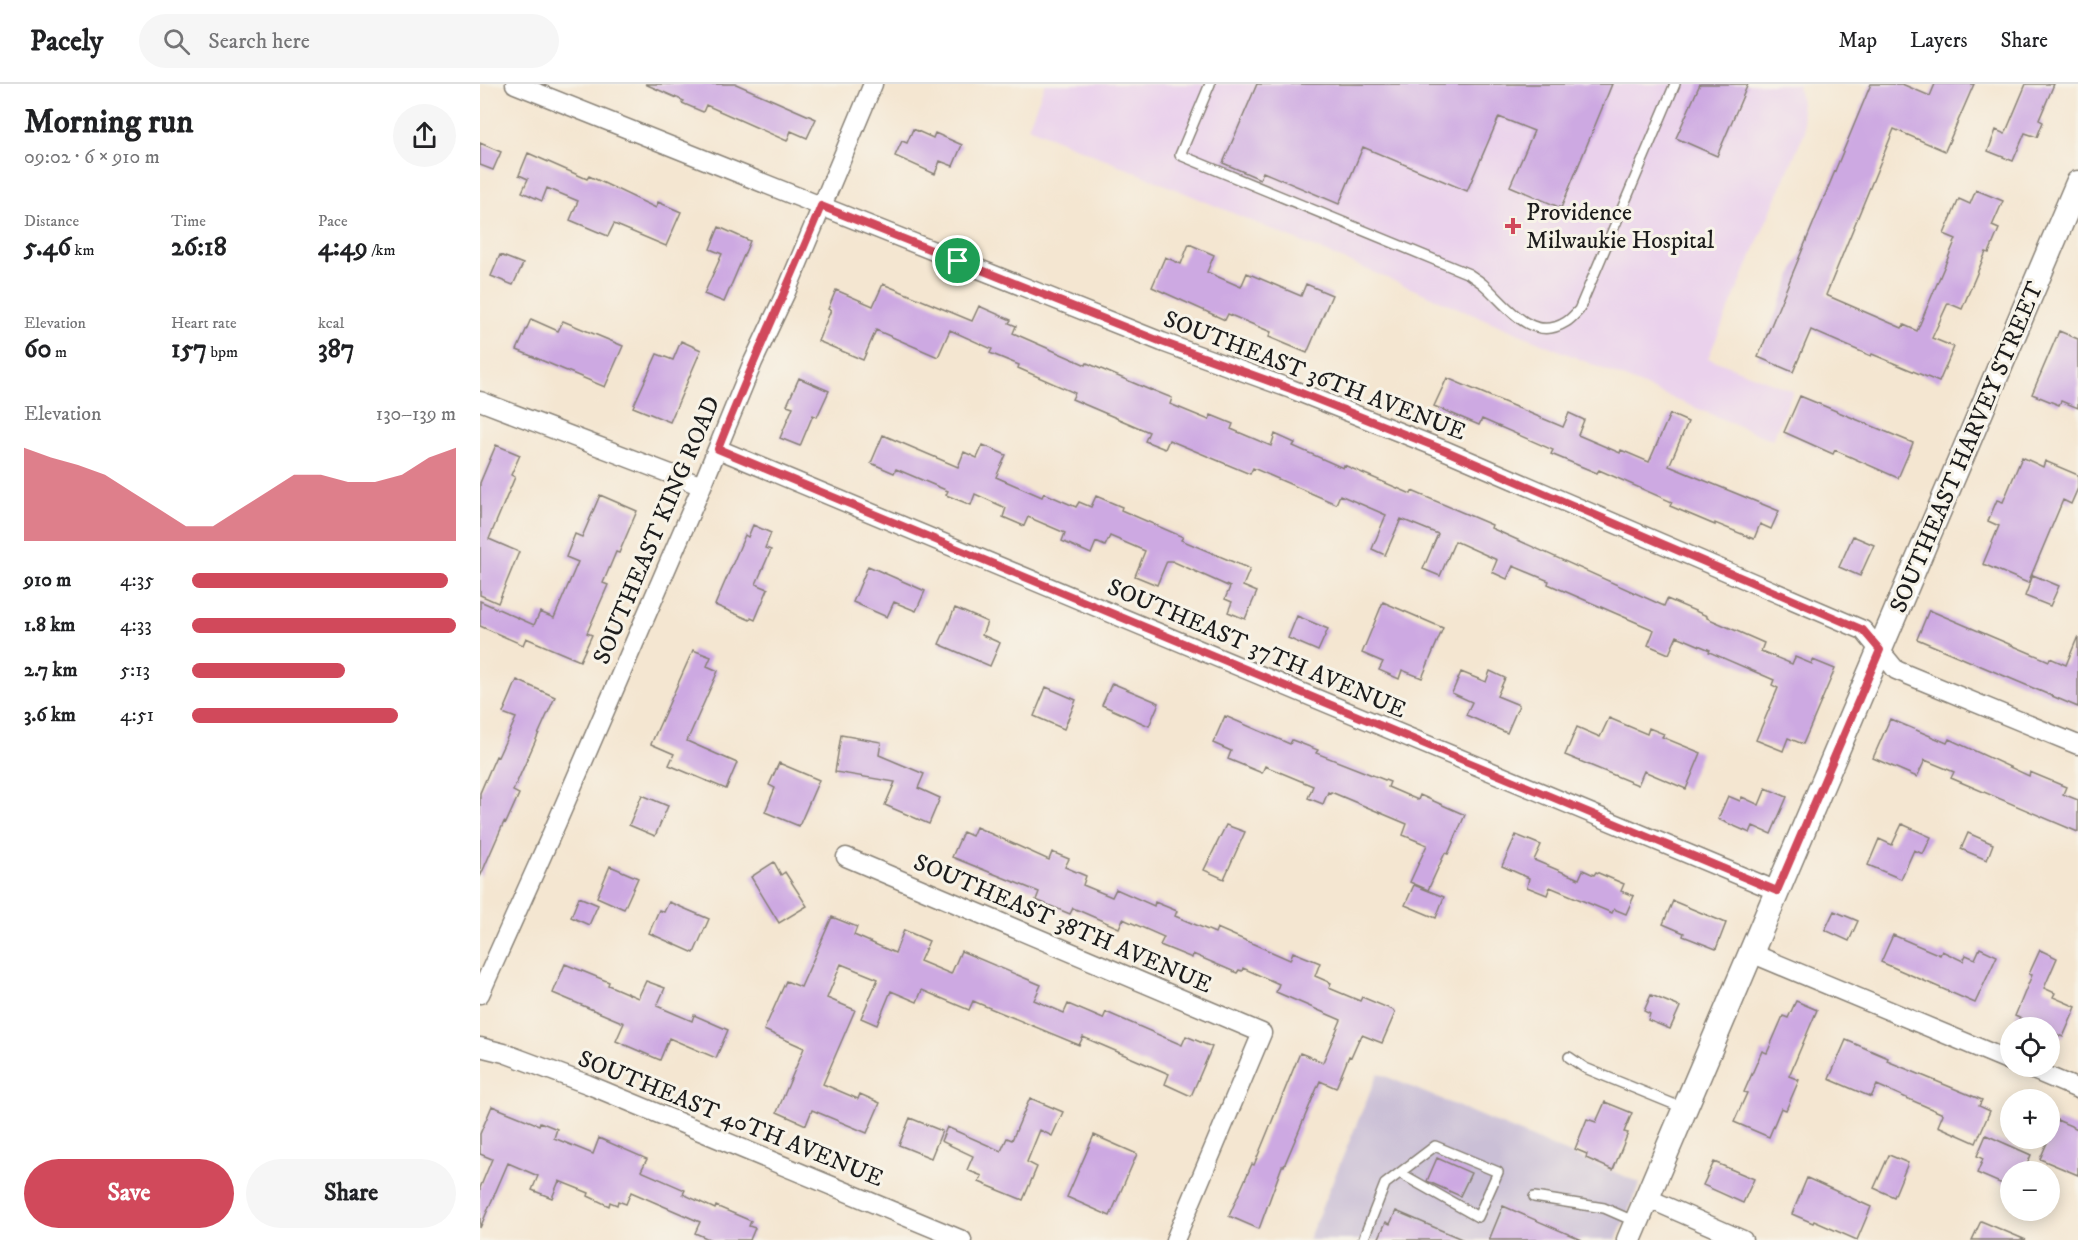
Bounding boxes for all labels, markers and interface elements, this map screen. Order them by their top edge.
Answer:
search box [139,14,559,68]
text: Pacely [30,24,103,59]
icon: search [160,25,193,58]
text: Search here [208,28,310,55]
text: Map [1838,28,1877,54]
text: Layers [1910,28,1968,54]
text: Share [2001,28,2048,54]
text: Morning run [24,102,193,143]
button: share [393,104,456,167]
text: 09:02 · 6 × 910 m [24,145,160,170]
place label: Providence Milwaukie Hospital [1526,198,1715,256]
text: Distance [24,211,79,231]
text: Time [171,211,206,231]
text: Pace [318,211,348,231]
marker: Providence Milwaukie Hospital [1504,217,1522,235]
text: 5.46 [24,231,71,264]
text: 26:18 [171,231,227,264]
text: 4:49 [318,231,368,264]
pin [932,235,983,286]
text: km [71,240,94,260]
text: /km [368,240,395,260]
icon: arrive [941,244,974,277]
street label: SOUTHEAST HARVEY STREET [1883,277,2050,617]
street label: SOUTHEAST 36TH AVENUE [1159,304,1470,448]
text: Elevation [24,313,86,333]
text: Heart rate [171,313,237,333]
text: kcal [318,313,344,333]
text: 60 [24,333,52,366]
text: 157 [171,333,207,366]
text: 387 [318,333,354,366]
text: m [52,342,67,362]
text: bpm [207,342,238,362]
street label: SOUTHEAST KING ROAD [587,392,727,669]
text: Elevation [24,402,101,427]
text: 130–139 m [376,402,456,427]
text: 910 m [24,568,71,593]
text: 4:35 [120,568,154,593]
street label: SOUTHEAST 37TH AVENUE [1103,572,1411,726]
text: 1.8 km [24,613,75,638]
text: 4:33 [120,613,152,638]
text: 2.7 km [24,658,77,683]
text: 5:13 [120,658,150,683]
text: 3.6 km [24,703,76,728]
text: 4:51 [120,703,154,728]
street label: SOUTHEAST 38TH AVENUE [909,847,1216,1000]
map controls [2000,1017,2060,1221]
button: locate [2000,1017,2060,1077]
street label: SOUTHEAST 40TH AVENUE [573,1044,888,1194]
button: + [2000,1089,2060,1149]
button: Save [24,1159,234,1228]
button: Share [246,1159,456,1228]
button: − [2000,1161,2060,1221]

